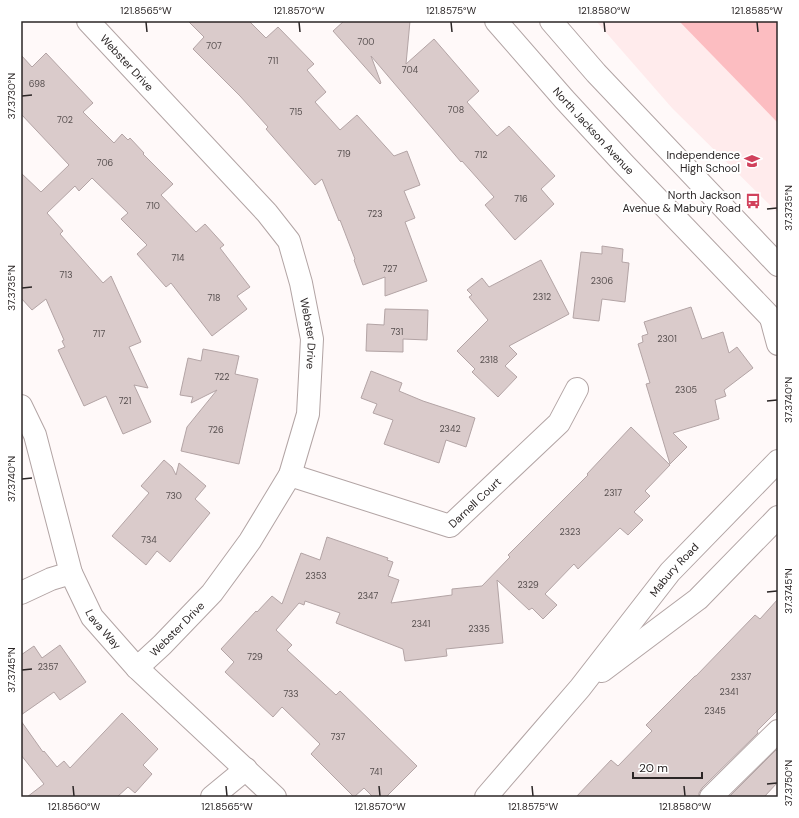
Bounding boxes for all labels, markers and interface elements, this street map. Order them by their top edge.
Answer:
text: 121.8565°W [120,4,172,17]
text: 121.8570°W [273,4,325,17]
text: 121.8575°W [426,4,476,17]
text: 121.8580°W [578,4,630,17]
text: 121.8585°W [731,4,783,17]
street label: Webster Drive [97,32,157,94]
house number: 700 [358,36,375,48]
house number: 707 [206,40,222,52]
house number: 711 [268,55,278,67]
house number: 704 [402,64,419,76]
text: 37.3730°N [5,73,18,119]
house number: 698 [29,78,45,90]
street label: North Jackson Avenue [550,84,637,177]
house number: 708 [448,104,464,116]
house number: 715 [289,106,303,118]
house number: 702 [57,114,73,126]
house number: 719 [337,148,351,160]
place label: Independence High School [667,148,740,175]
house number: 712 [475,149,487,161]
school or university icon: Independence High School [743,152,761,170]
house number: 706 [97,157,114,169]
text: 37.3735°N [782,185,795,231]
place label: North Jackson Avenue & Mabury Road [623,188,741,215]
bus stop icon: North Jackson Avenue & Mabury Road [744,192,762,210]
house number: 716 [514,193,528,205]
house number: 710 [146,200,160,212]
house number: 723 [367,208,383,220]
house number: 714 [171,252,185,264]
house number: 727 [383,263,397,275]
text: 37.3735°N [5,265,18,311]
house number: 713 [60,269,72,281]
house number: 2306 [591,275,614,287]
house number: 2312 [533,291,551,303]
house number: 718 [207,292,221,304]
street label: Webster Drive [297,297,319,369]
house number: 731 [391,326,403,338]
house number: 717 [93,328,105,340]
house number: 2301 [657,333,677,345]
house number: 2318 [480,354,498,366]
house number: 722 [215,371,229,383]
text: 37.3740°N [782,377,795,423]
house number: 2305 [675,384,697,396]
house number: 721 [119,395,131,407]
house number: 2342 [439,423,461,435]
house number: 726 [208,424,224,436]
text: 37.3740°N [5,456,18,502]
street label: Darnell Court [446,474,504,531]
house number: 2317 [604,487,622,499]
house number: 730 [166,490,182,502]
house number: 2323 [559,526,581,538]
house number: 734 [141,534,157,546]
street label: Mabury Road [646,540,701,599]
text: 37.3745°N [782,568,795,614]
house number: 2353 [305,570,327,582]
house number: 2329 [517,579,539,591]
house number: 2347 [358,590,379,602]
street label: Webster Drive [147,599,207,659]
street label: Lava Way [82,607,124,652]
house number: 2341 [412,618,431,630]
house number: 2335 [468,623,490,635]
text: 37.3745°N [5,647,18,693]
house number: 729 [247,651,263,663]
house number: 2357 [38,661,59,673]
house number: 2337 [731,671,751,683]
house number: 2341 [720,686,739,698]
house number: 733 [283,688,299,700]
house number: 2345 [704,705,726,717]
house number: 737 [331,731,345,743]
scale bar [633,754,702,780]
text: 20 m [639,760,668,776]
text: 37.3750°N [782,760,795,806]
house number: 741 [370,766,382,778]
text: 121.8560°W [48,800,101,813]
text: 121.8565°W [201,800,253,813]
text: 121.8570°W [354,800,406,813]
text: 121.8575°W [508,800,558,813]
text: 121.8580°W [659,800,711,813]

